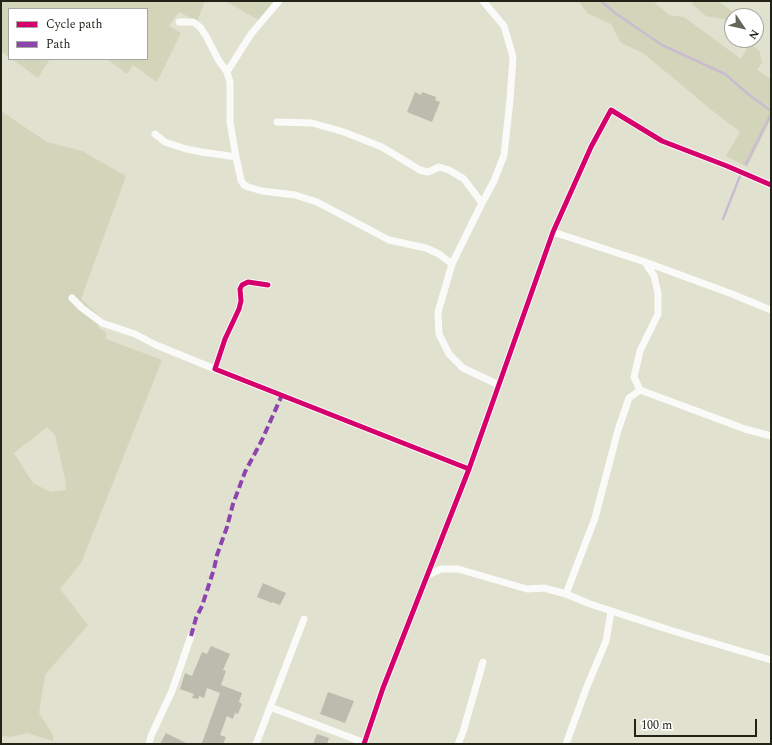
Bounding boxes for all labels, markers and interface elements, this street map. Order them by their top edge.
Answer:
legend [8,8,148,60]
north arrow [724,8,764,48]
text: Cycle path [46,15,103,34]
text: N [744,26,763,43]
text: Path [46,35,71,54]
scale bar [636,711,759,737]
text: 100 m [641,716,672,735]

